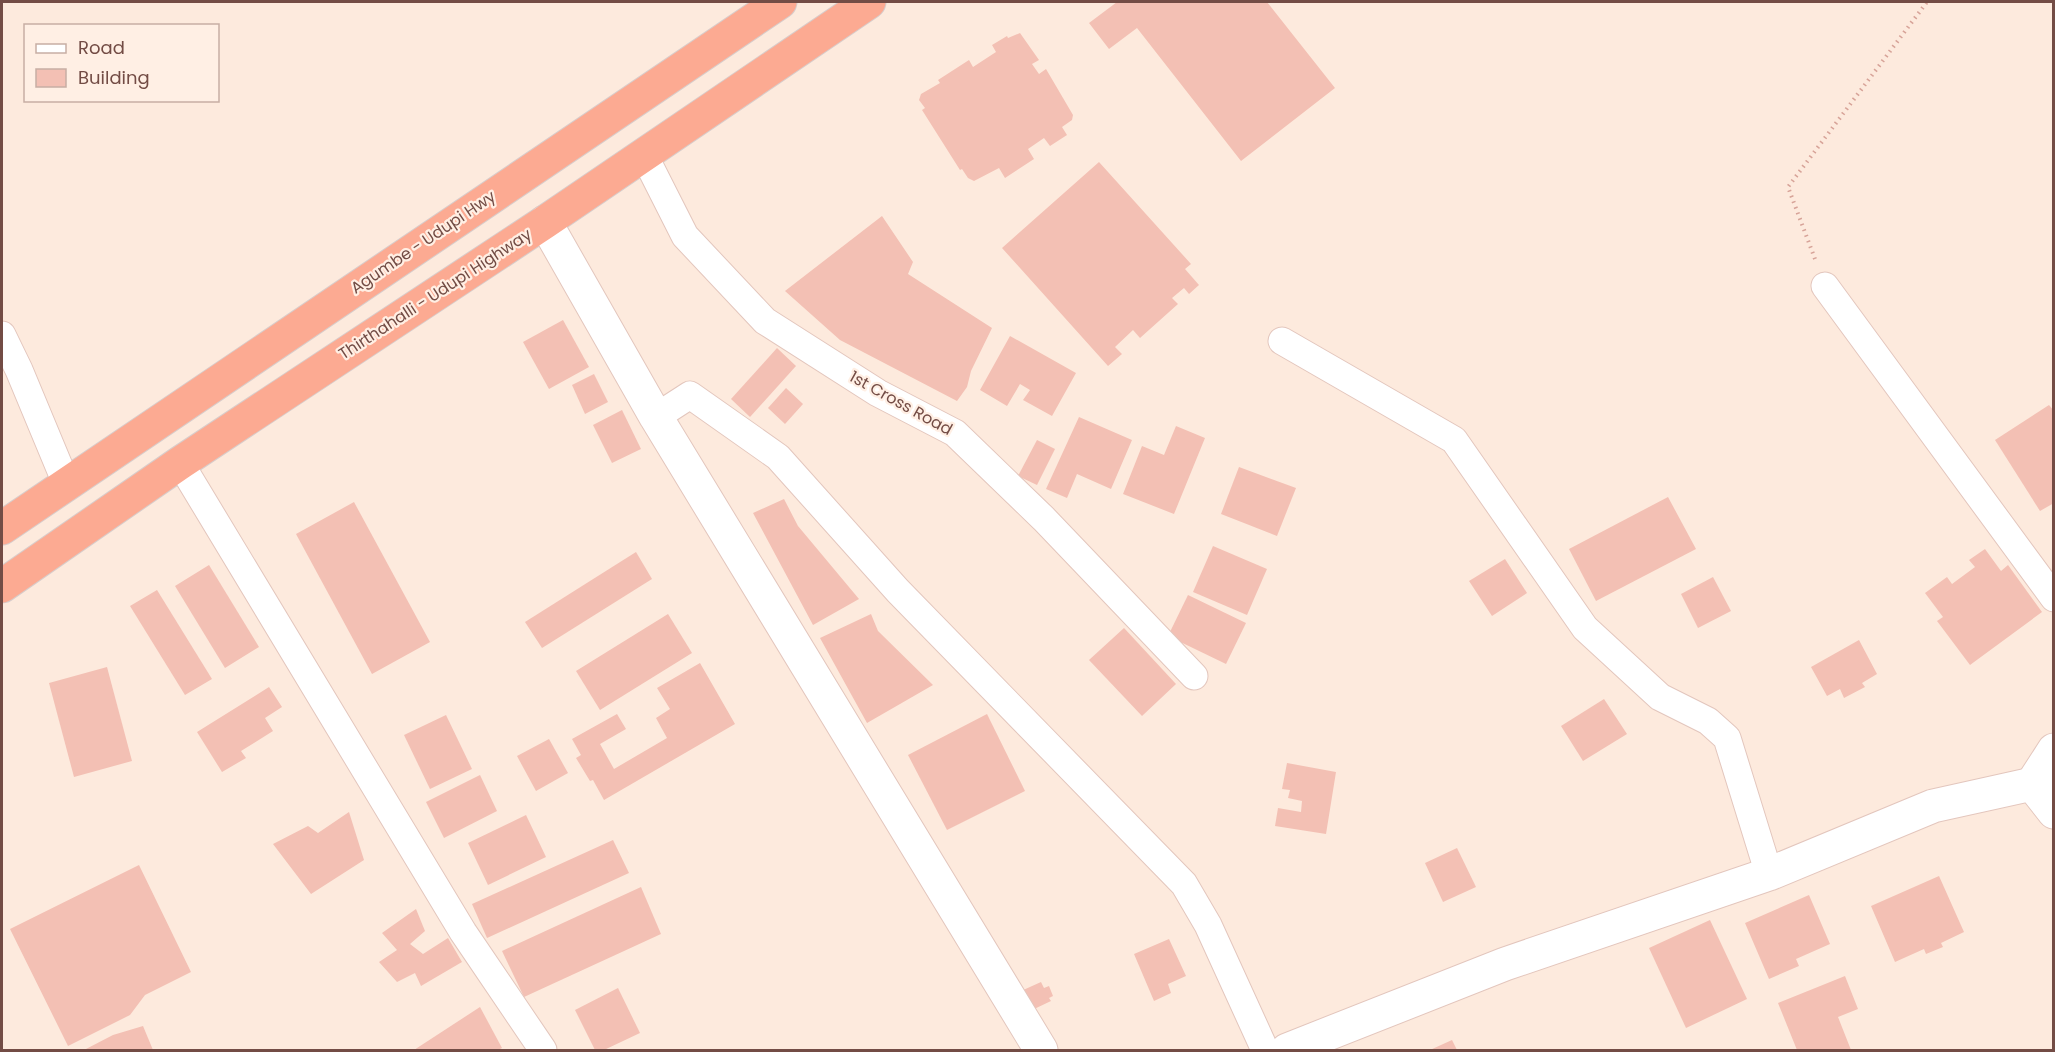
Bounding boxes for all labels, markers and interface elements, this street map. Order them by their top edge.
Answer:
legend [24,24,219,102]
text: Road [78,35,125,60]
text: Building [78,65,150,90]
street label: Agumbe - Udupi Hwy [346,185,500,299]
street label: Thirthahalli - Udupi Highway [334,223,536,365]
street label: 1st Cross Road [845,365,957,441]

